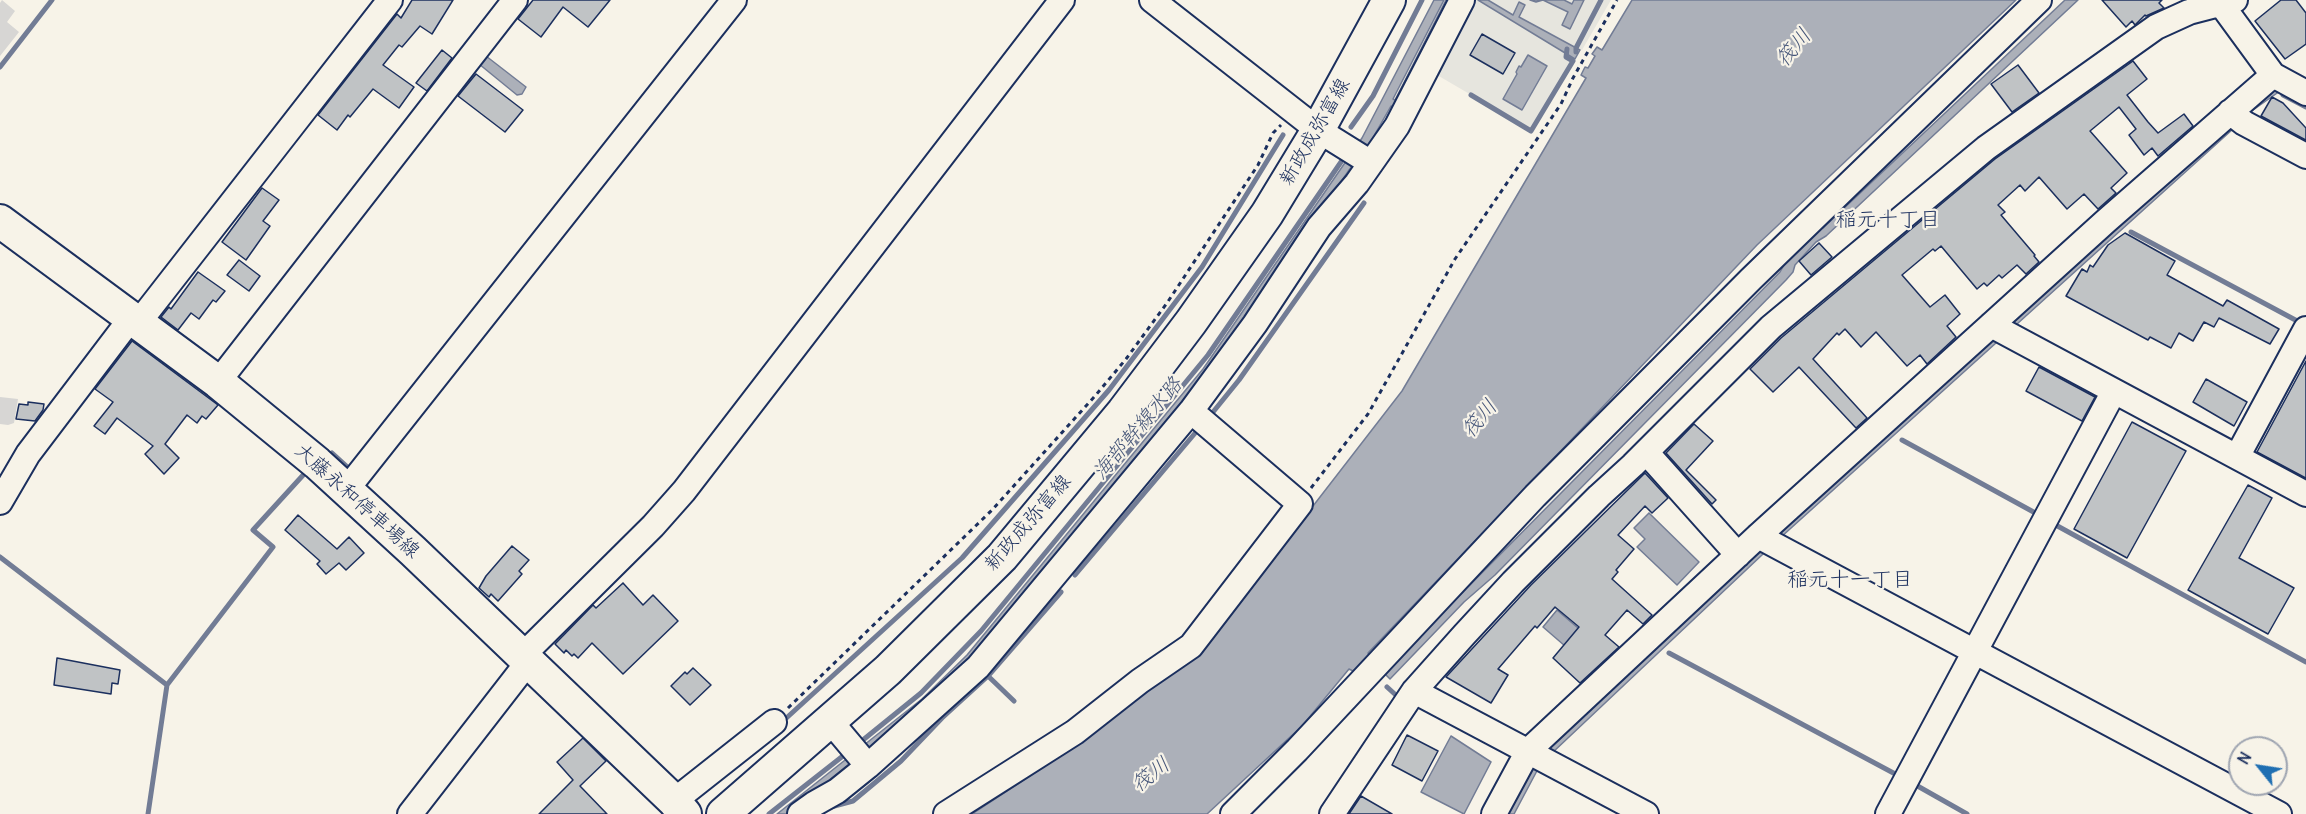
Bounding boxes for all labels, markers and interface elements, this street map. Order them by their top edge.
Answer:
water label: 筏川 [1771,24,1817,72]
street label: 新政成弥富線 [1275,74,1355,190]
district label: 稲元十丁目 [1836,207,1940,233]
water label: 海部幹線水路 [1088,373,1188,485]
water label: 筏川 [1457,395,1503,443]
street label: 大藤永和停車場線 [290,439,424,563]
street label: 新政成弥富線 [980,470,1076,576]
district label: 稲元十一丁目 [1787,567,1913,593]
north arrow [2228,736,2288,796]
text: N [2233,748,2256,768]
water label: 筏川 [1127,752,1175,798]

